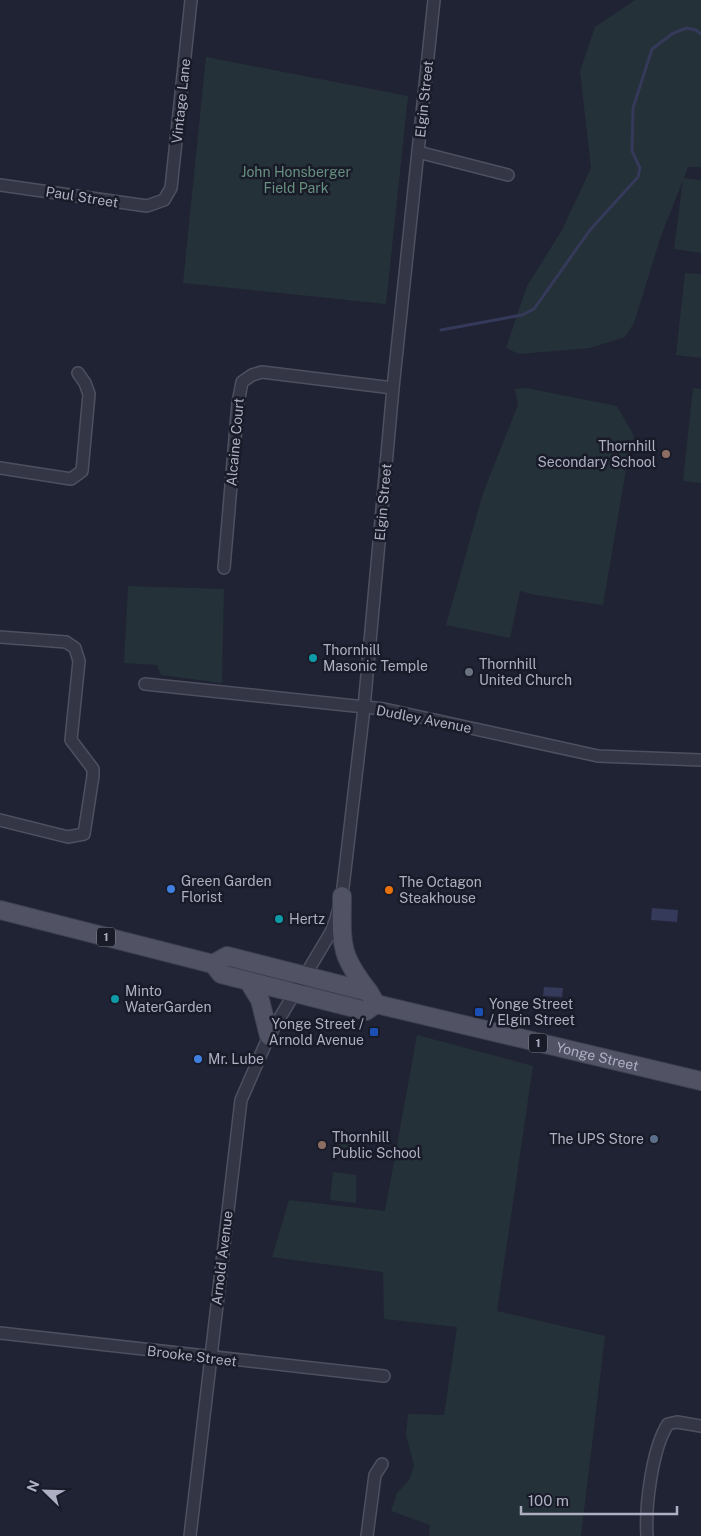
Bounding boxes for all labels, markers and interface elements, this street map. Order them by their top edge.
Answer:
street label: Vintage Lane [169,58,193,144]
street label: Elgin Street [412,60,436,138]
park label: John Honsberger Field Park [241,164,351,196]
street label: Paul Street [45,183,119,211]
street label: Alcaine Court [223,397,247,487]
place label: Thornhill Secondary School [537,438,656,470]
marker: Thornhill Secondary School [660,448,672,460]
street label: Elgin Street [372,463,394,541]
place label: Thornhill Masonic Temple [323,642,428,674]
marker: Thornhill Masonic Temple [307,652,319,664]
place label: Thornhill United Church [479,656,572,688]
marker: Thornhill United Church [463,666,475,678]
street label: Dudley Avenue [375,702,473,736]
place label: Green Garden Florist [181,873,272,905]
place label: The Octagon Steakhouse [399,874,482,906]
marker: Green Garden Florist [165,883,177,895]
marker: The Octagon Steakhouse [383,884,395,896]
place label: Hertz [289,911,325,927]
marker: Hertz [273,913,285,925]
road number: 1 [97,928,115,946]
place label: Minto WaterGarden [125,983,212,1015]
marker: Minto WaterGarden [109,993,121,1005]
place label: Yonge Street / Elgin Street [489,996,575,1028]
marker: Yonge Street / Elgin Street [473,1006,485,1018]
place label: Yonge Street / Arnold Avenue [269,1016,364,1048]
marker: Yonge Street / Arnold Avenue [368,1026,380,1038]
road number: 1 [529,1034,547,1052]
street label: Yonge Street [555,1039,640,1074]
place label: Mr. Lube [208,1051,264,1067]
marker: Mr. Lube [192,1053,204,1065]
place label: Thornhill Public School [332,1129,421,1161]
place label: The UPS Store [549,1131,644,1147]
marker: The UPS Store [648,1133,660,1145]
marker: Thornhill Public School [316,1139,328,1151]
street label: Arnold Avenue [208,1210,236,1306]
street label: Brooke Street [146,1343,238,1369]
north arrow [20,1466,70,1516]
text: N [24,1478,43,1494]
scale bar [521,1484,677,1516]
text: 100 m [528,1492,569,1509]

